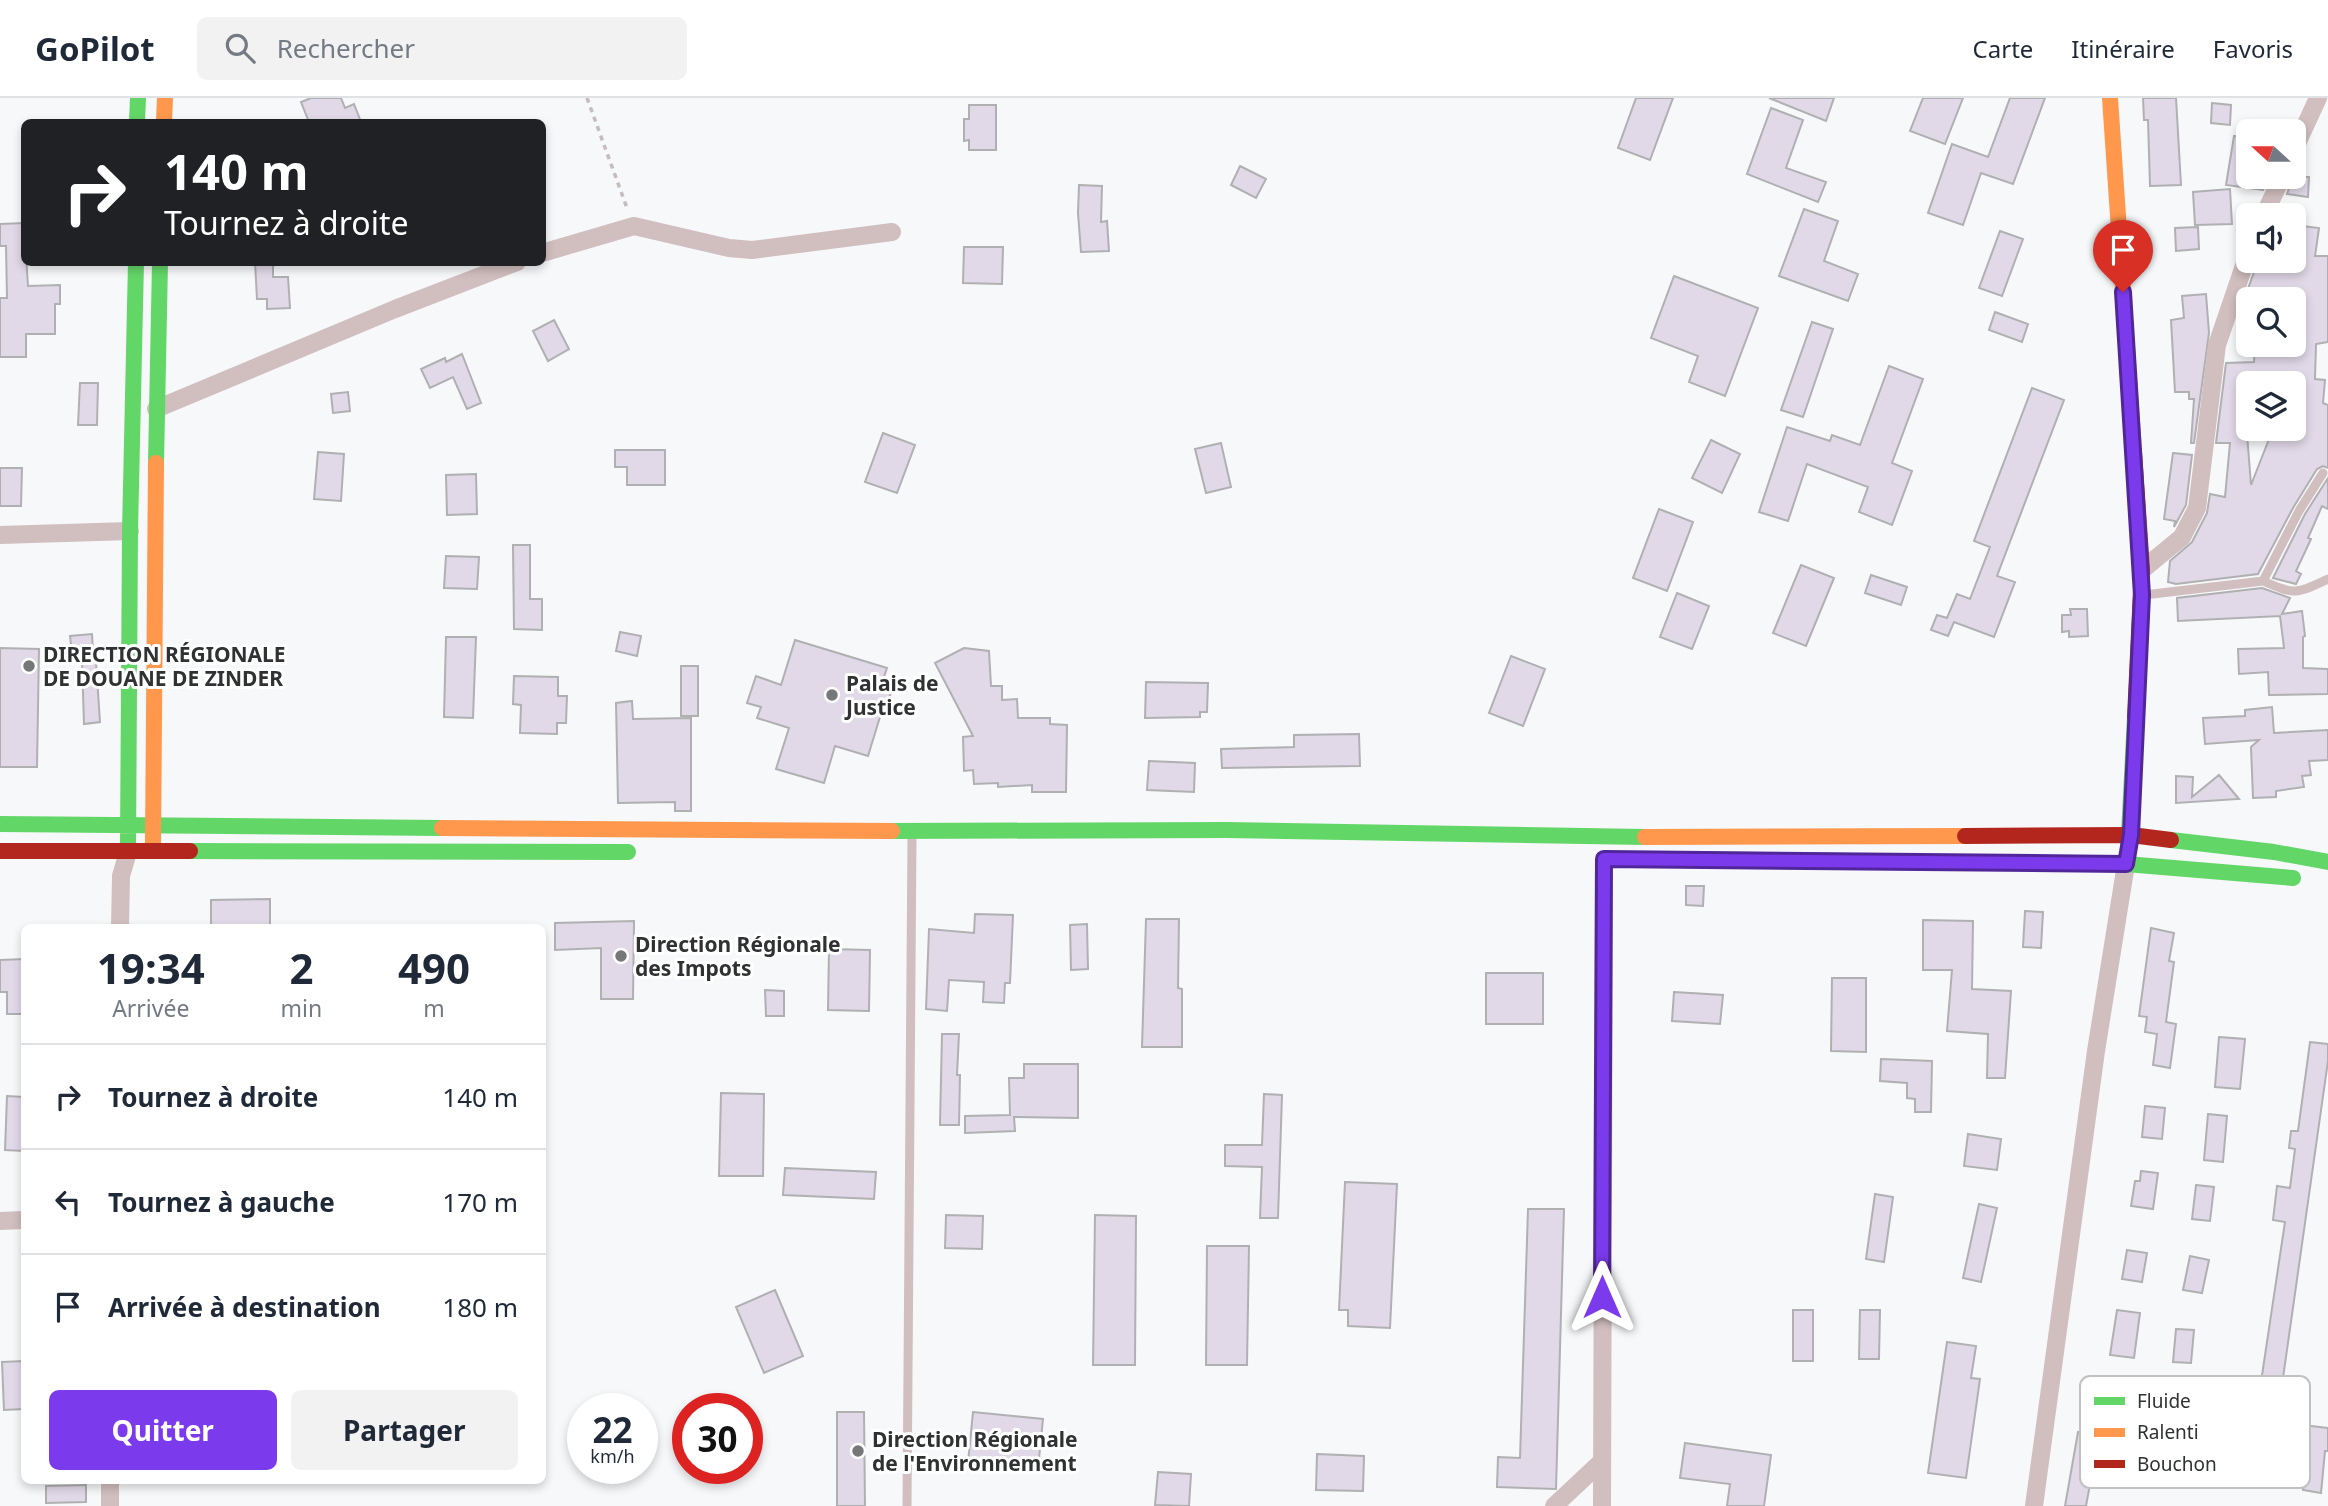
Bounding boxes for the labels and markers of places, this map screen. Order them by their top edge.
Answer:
pin [2093,220,2153,292]
place label: DIRECTION RÉGIONALE DE DOUANE DE ZINDER [43,640,286,692]
marker: DIRECTION RÉGIONALE DE DOUANE DE ZINDER [21,658,37,674]
place label: Palais de Justice [844,669,939,721]
marker: Palais de Justice [824,687,840,703]
place label: Direction Régionale des Impots [635,930,841,982]
marker: Direction Régionale des Impots [613,948,629,964]
place label: Direction Régionale de l'Environnement [872,1425,1078,1477]
marker: Direction Régionale de l'Environnement [850,1443,866,1459]

